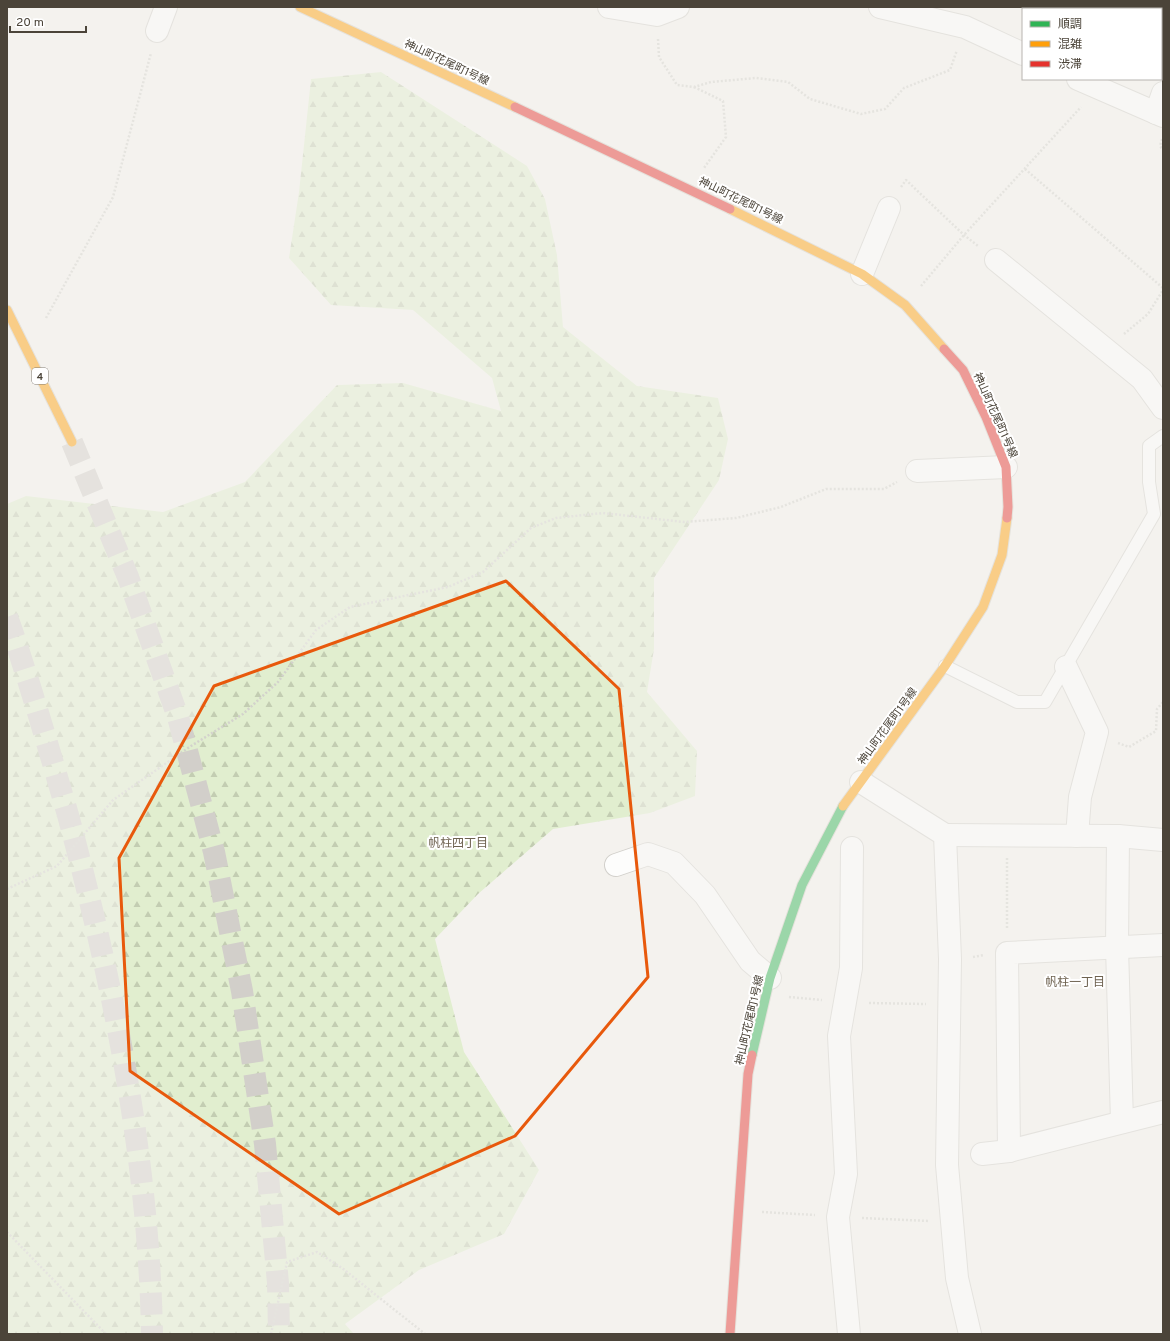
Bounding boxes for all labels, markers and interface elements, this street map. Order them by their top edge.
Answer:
scale bar [10,8,86,34]
legend [1022,8,1162,80]
text: 20 m [16,15,44,31]
text: 順調 [1058,17,1082,33]
street label: 神山町花尾町1号線 [402,37,491,89]
text: 混雑 [1058,37,1082,53]
text: 渋滞 [1058,57,1082,73]
street label: 神山町花尾町1号線 [696,174,785,227]
road number: 4 [32,368,48,384]
street label: 神山町花尾町1号線 [970,370,1020,460]
street label: 神山町花尾町1号線 [855,685,921,768]
district label: 帆柱四丁目 [428,836,488,852]
street label: 神山町花尾町1号線 [733,974,767,1067]
district label: 帆柱一丁目 [1045,975,1105,991]

